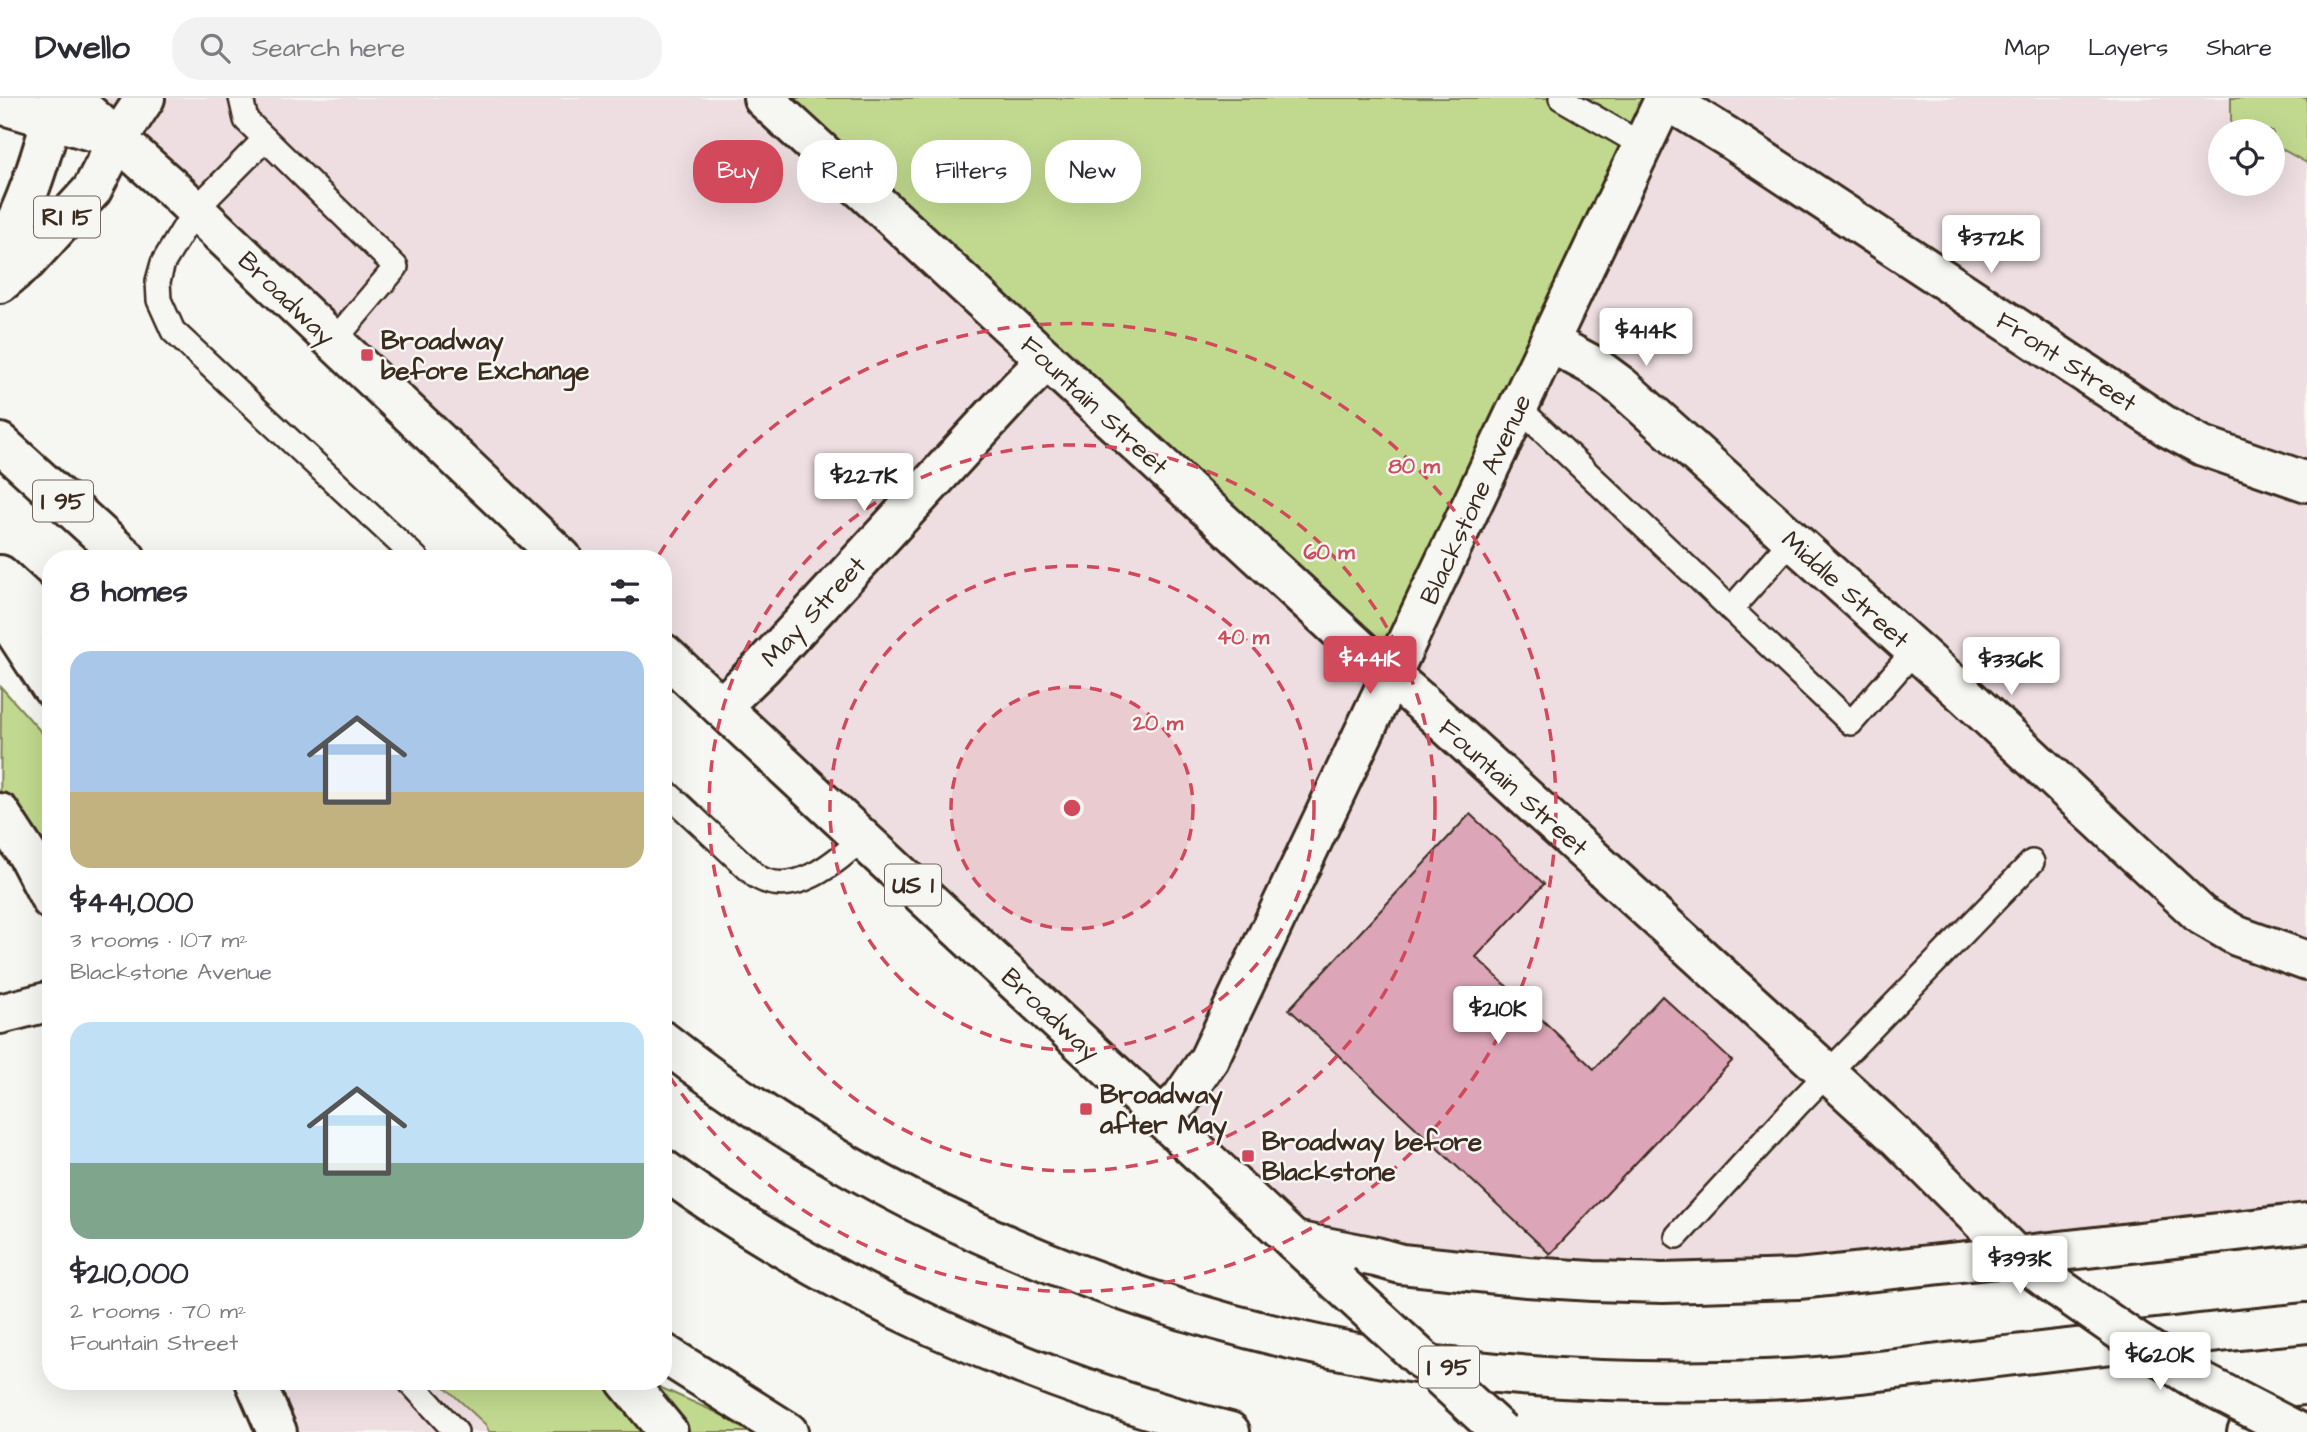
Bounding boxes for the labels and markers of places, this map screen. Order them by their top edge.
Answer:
pin: $372K [1942,216,2040,275]
pin: $414K [1597,308,1695,368]
place label: Broadway before Exchange [381,323,589,392]
marker: Broadway before Exchange [359,347,375,363]
pin: $227K [815,454,913,513]
pin: $441K [1321,636,1419,696]
pin: $336K [1962,638,2060,697]
centre of rings [1060,796,1084,820]
pin: $210K [1449,986,1547,1046]
place label: Broadway after May [1099,1077,1228,1146]
marker: Broadway after May [1078,1101,1094,1117]
place label: Broadway before Blackstone [1262,1124,1482,1190]
marker: Broadway before Blackstone [1240,1148,1256,1164]
pin: $393K [1971,1236,2069,1296]
pin: $620K [2111,1332,2209,1392]

